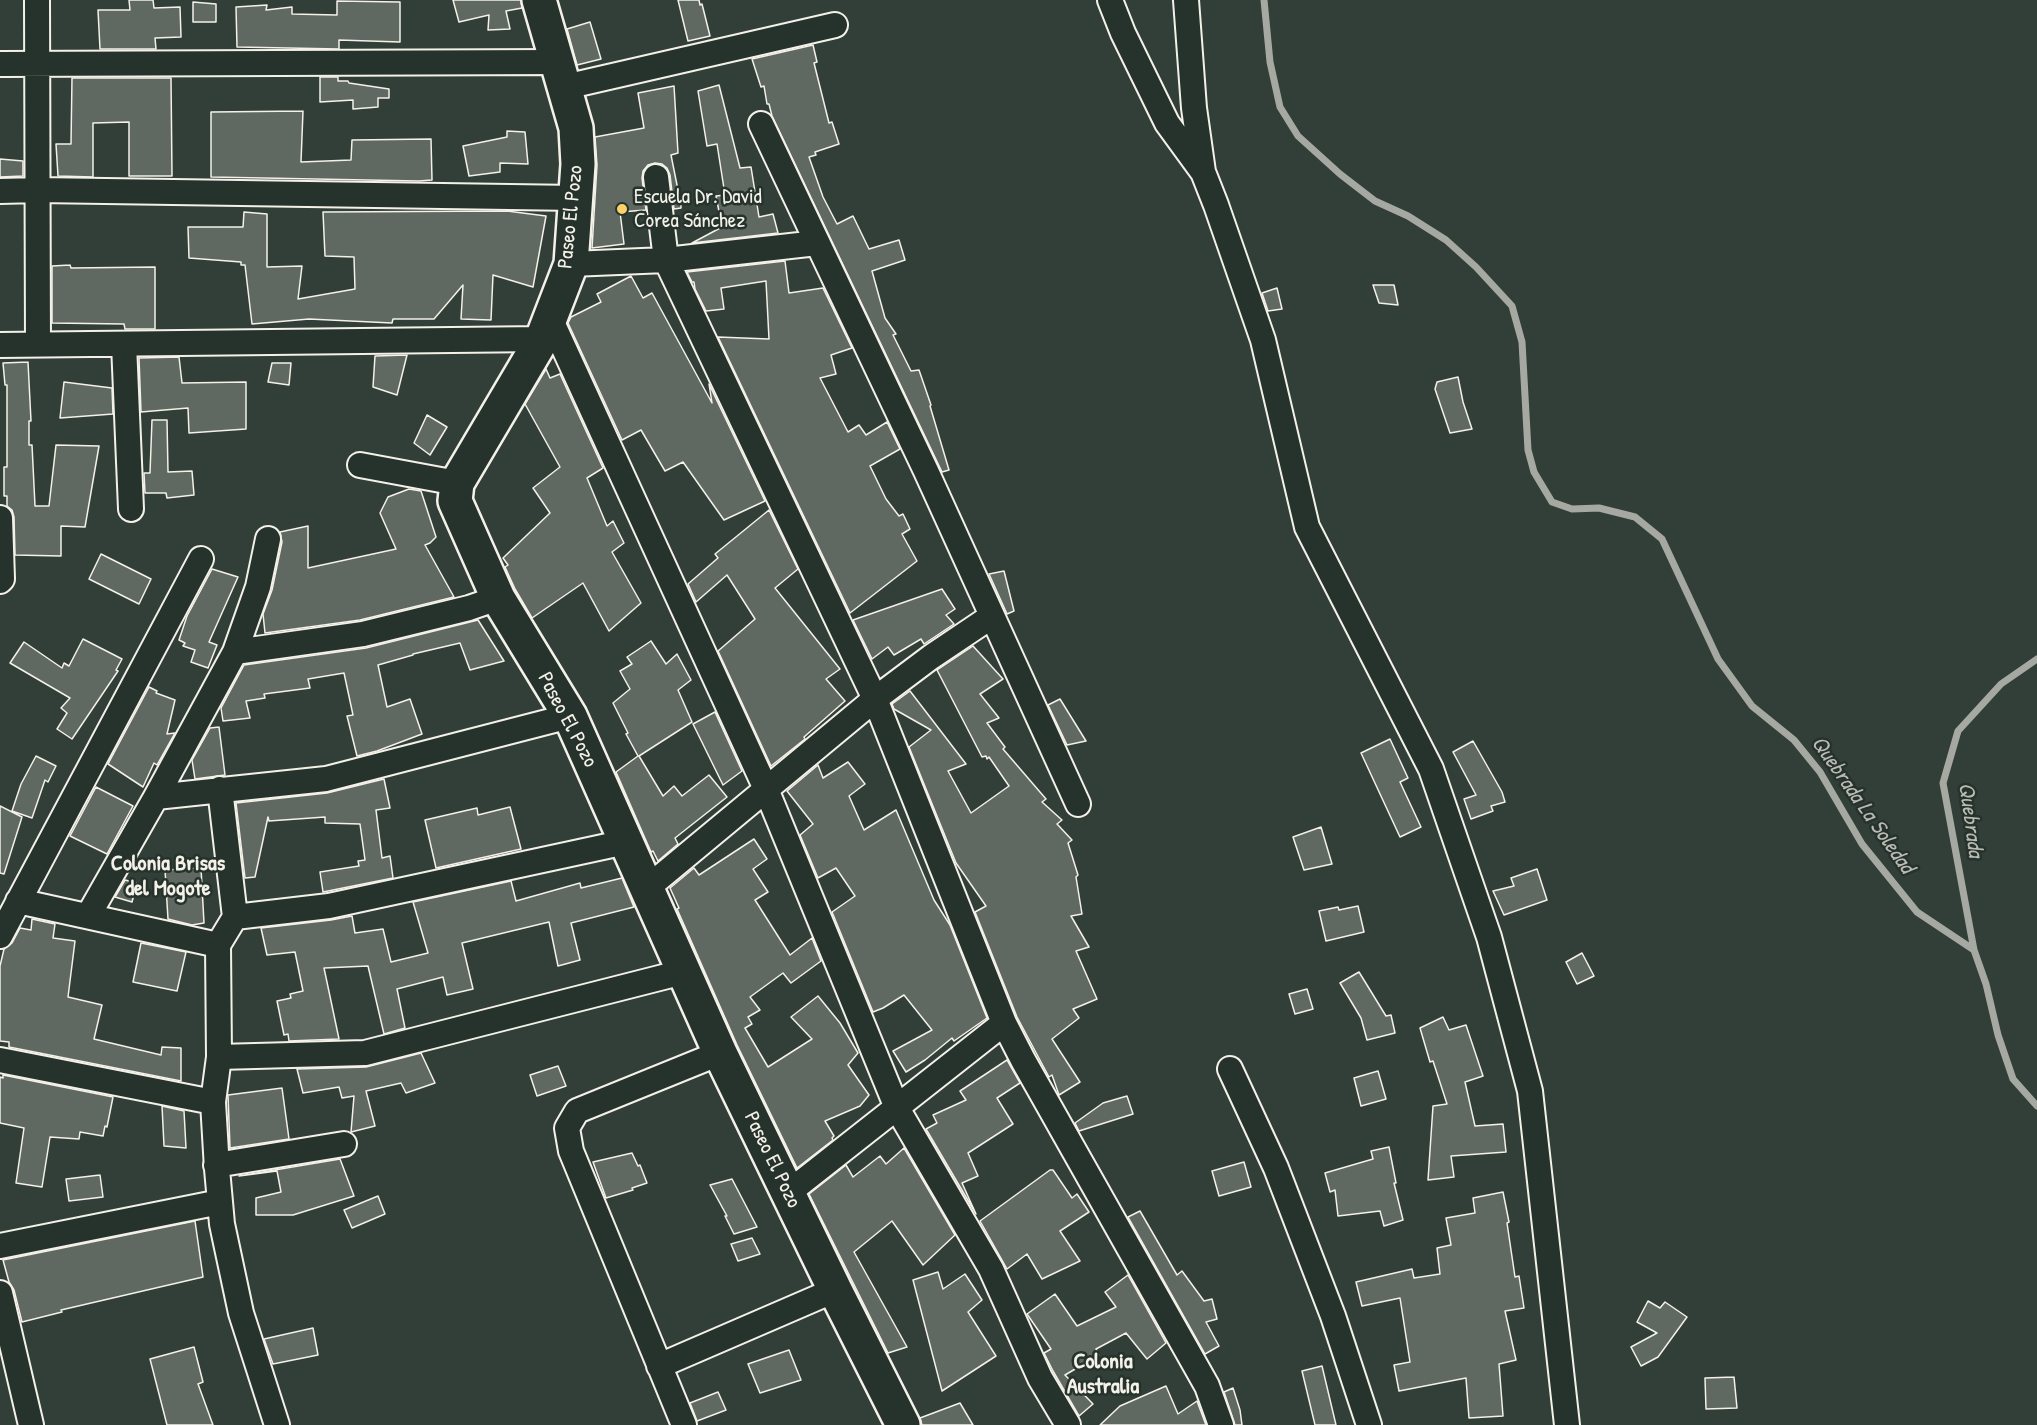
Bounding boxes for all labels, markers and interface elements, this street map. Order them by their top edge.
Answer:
street label: Paseo El Pozo [553,164,589,270]
place label: Escuela Dr. David Corea Sánchez [634,184,762,234]
marker: Escuela Dr. David Corea Sánchez [615,202,629,216]
street label: Paseo El Pozo [532,668,602,772]
water label: Quebrada La Soledad [1805,731,1919,879]
water label: Quebrada [1952,781,1988,859]
district label: Colonia Brisas del Mogote [111,851,225,902]
street label: Paseo El Pozo [738,1108,806,1212]
district label: Colonia Australia [1067,1349,1139,1400]

